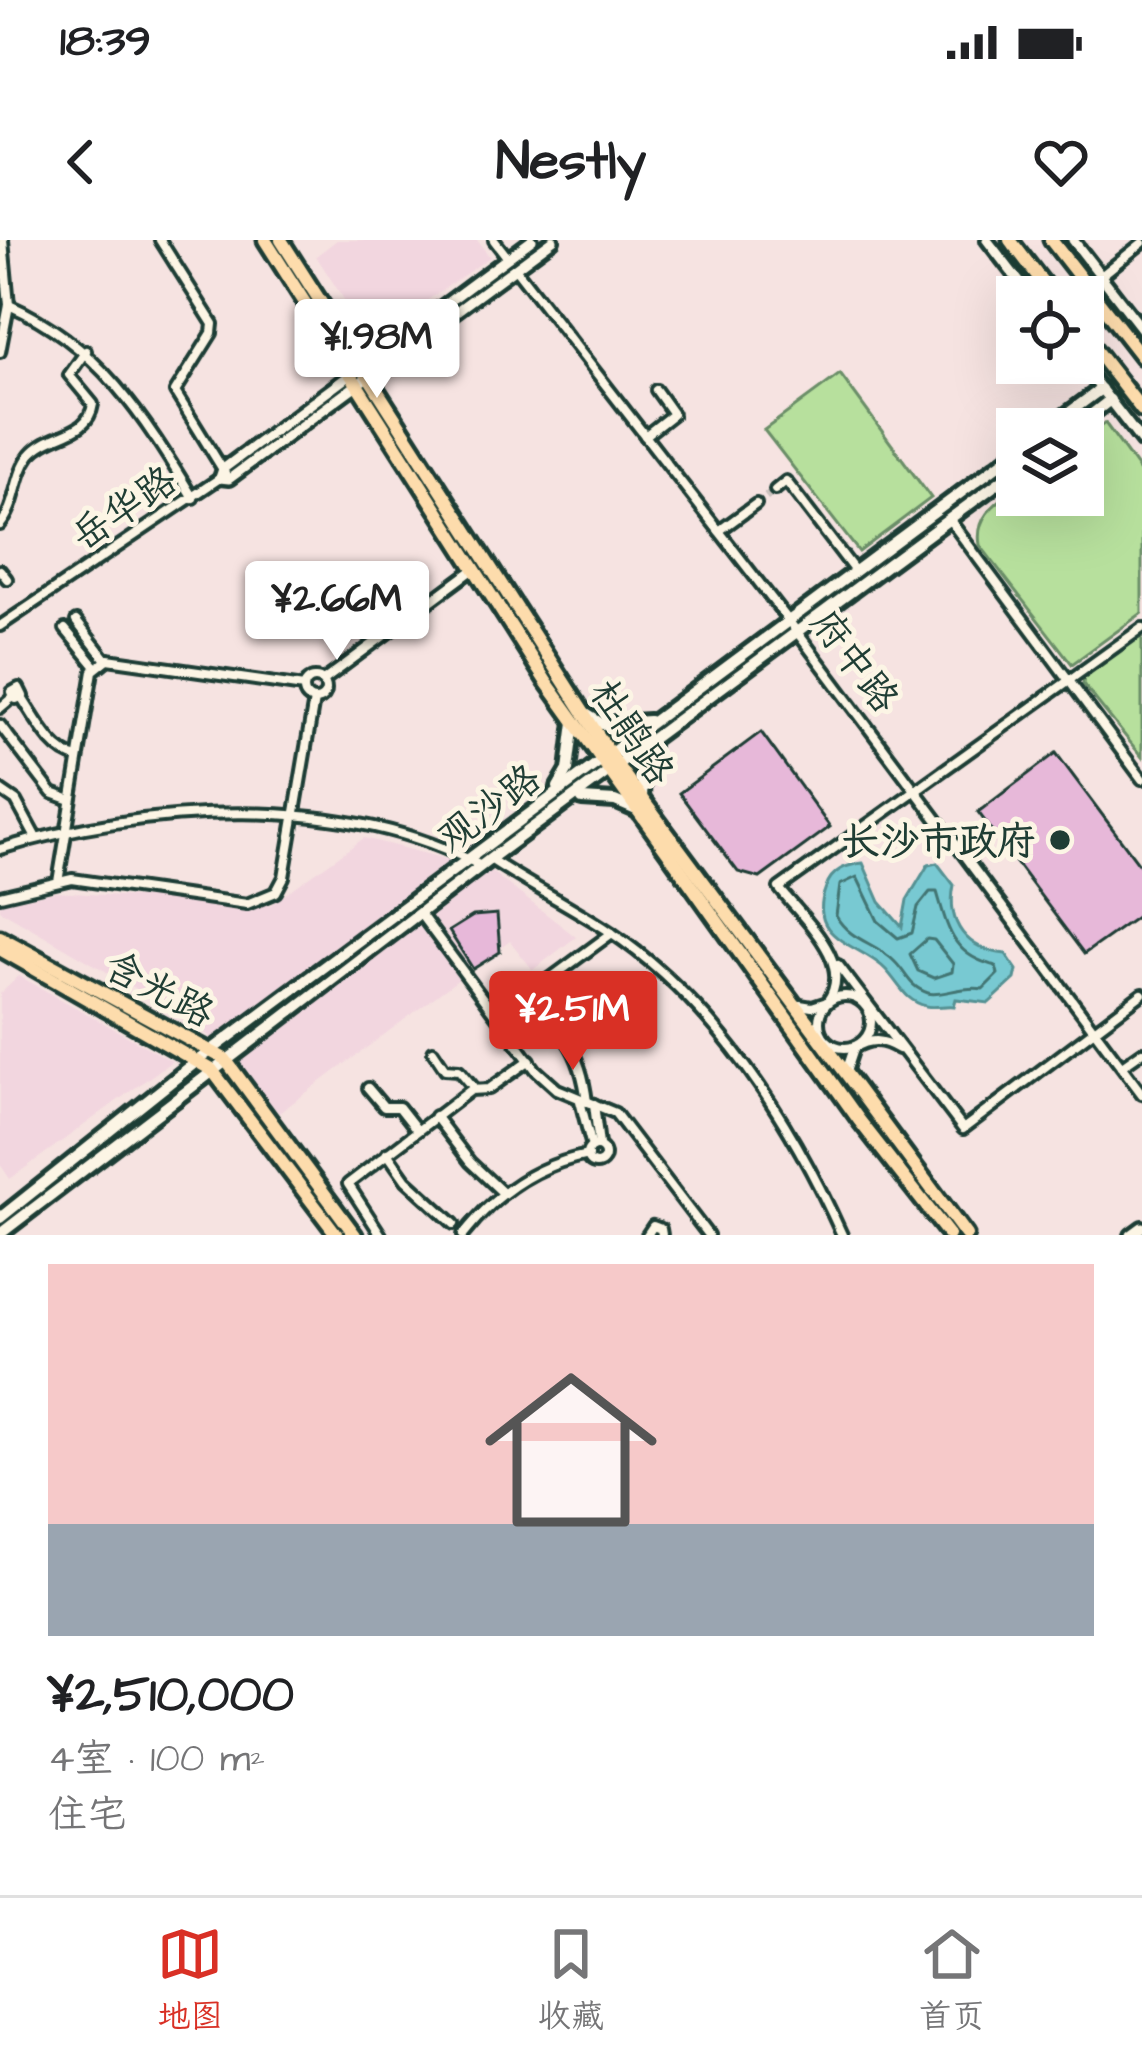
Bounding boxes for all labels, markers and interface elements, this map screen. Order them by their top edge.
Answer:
text: 18:39 [60,11,151,73]
text: Nestly [496,125,646,200]
icon: back [48,129,114,195]
icon: heart [1028,129,1094,195]
map controls [996,276,1104,516]
button: locate [996,276,1104,384]
pin: ¥1.98M [279,299,475,401]
text: ¥1.98M [321,311,433,365]
button: layers [996,408,1104,516]
street label: 岳华路 [61,454,188,565]
pin: ¥2.66M [239,561,435,663]
text: ¥2.66M [272,573,402,627]
street label: 府中路 [797,599,910,725]
street label: 杜鹃路 [575,669,686,796]
street label: 观沙路 [427,753,553,866]
place label: 长沙市政府 [841,816,1036,870]
marker: 长沙市政府 [1047,827,1073,853]
street label: 含光路 [94,939,223,1042]
pin: ¥2.51M [475,971,671,1073]
text: ¥2.51M [516,983,630,1037]
icon: home [463,1342,679,1558]
text: ¥2,510,000 [48,1660,294,1731]
text: 4室 · 100 m² [48,1733,265,1787]
text: 住宅 [48,1789,126,1843]
tab: 地图 [157,1921,223,2040]
tab: 收藏 [538,1921,604,2040]
tab: 首页 [919,1921,985,2040]

